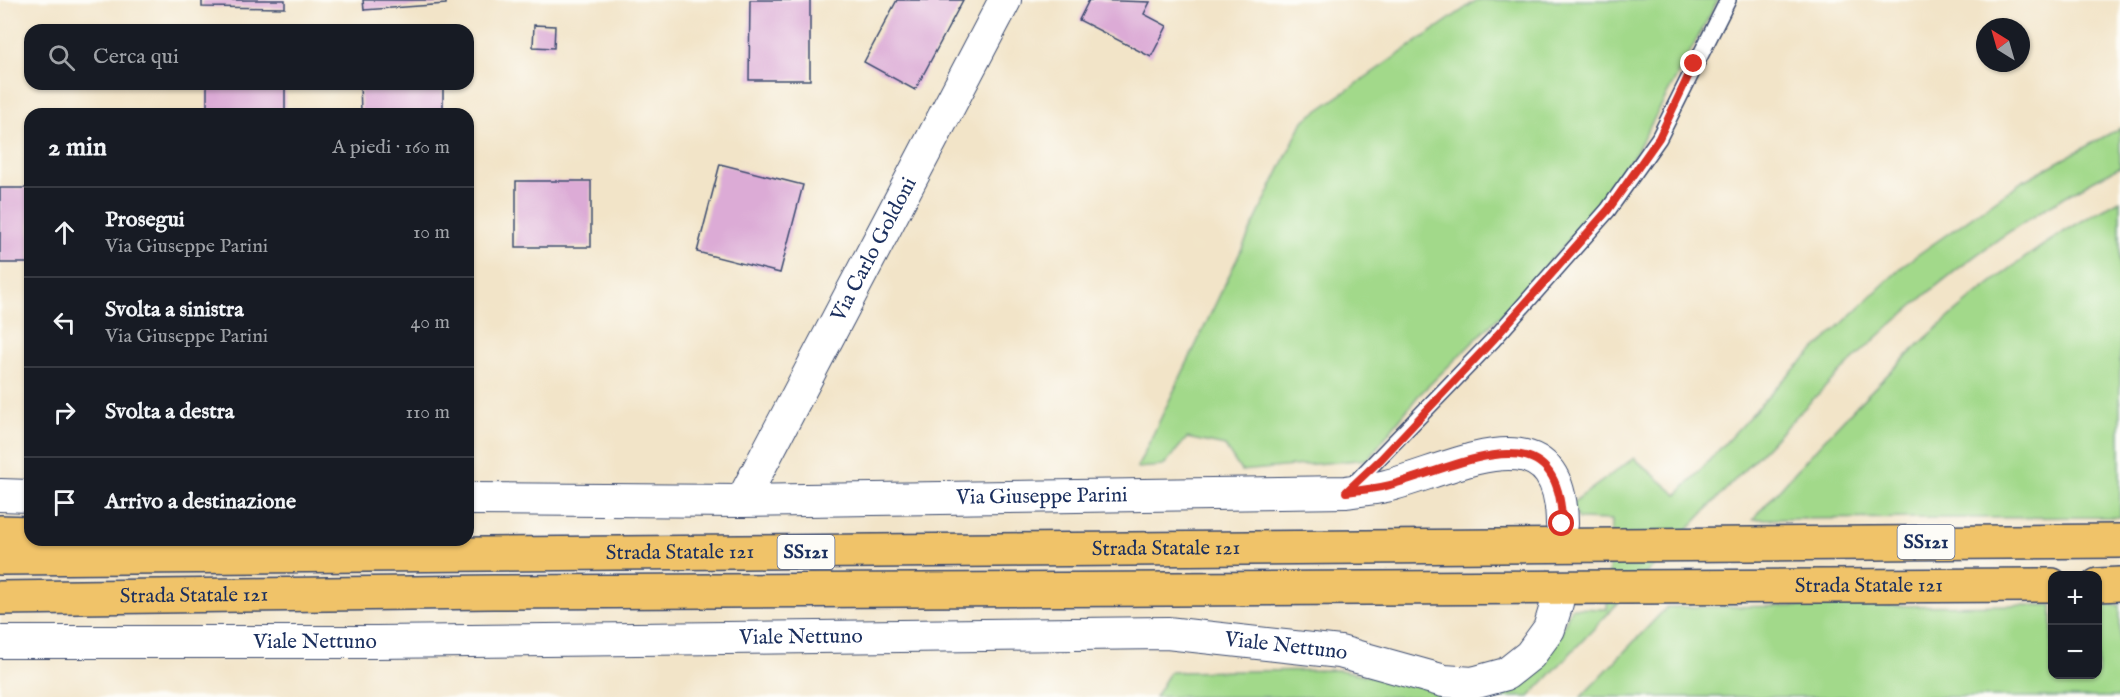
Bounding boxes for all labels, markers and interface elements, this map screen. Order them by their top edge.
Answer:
north arrow [1976,18,2030,72]
search box [24,24,474,90]
icon: search [45,41,78,74]
text: Cerca qui [93,43,179,71]
route end [1680,50,1706,76]
text: 2 min [48,131,107,164]
text: A piedi · 160 m [332,135,450,160]
street label: Via Carlo Goldoni [825,173,923,327]
text: Prosegui [105,206,185,234]
icon: ahead [48,216,81,249]
text: 10 m [413,220,450,245]
text: Via Giuseppe Parini [105,234,268,259]
text: Svolta a sinistra [105,296,244,324]
icon: left [48,306,81,339]
text: 40 m [411,310,450,335]
text: Via Giuseppe Parini [105,324,268,349]
icon: right [48,396,81,429]
text: Svolta a destra [105,398,234,426]
text: 110 m [406,400,450,425]
street label: Via Giuseppe Parini [955,482,1128,511]
icon: arrive [48,486,81,519]
text: Arrivo a destinazione [105,488,296,516]
route start [1548,510,1574,536]
road number: SS121 [1898,525,1954,559]
road number: SS121 [778,535,834,569]
street label: Strada Statale 121 [1092,535,1240,563]
street label: Strada Statale 121 [606,538,754,567]
map controls [2048,571,2102,679]
button: + [2048,571,2102,625]
street label: Strada Statale 121 [1795,572,1943,600]
street label: Strada Statale 121 [120,581,268,610]
street label: Viale Nettuno [738,623,863,651]
button: − [2048,625,2102,679]
street label: Viale Nettuno [1222,626,1351,667]
street label: Viale Nettuno [252,629,377,656]

